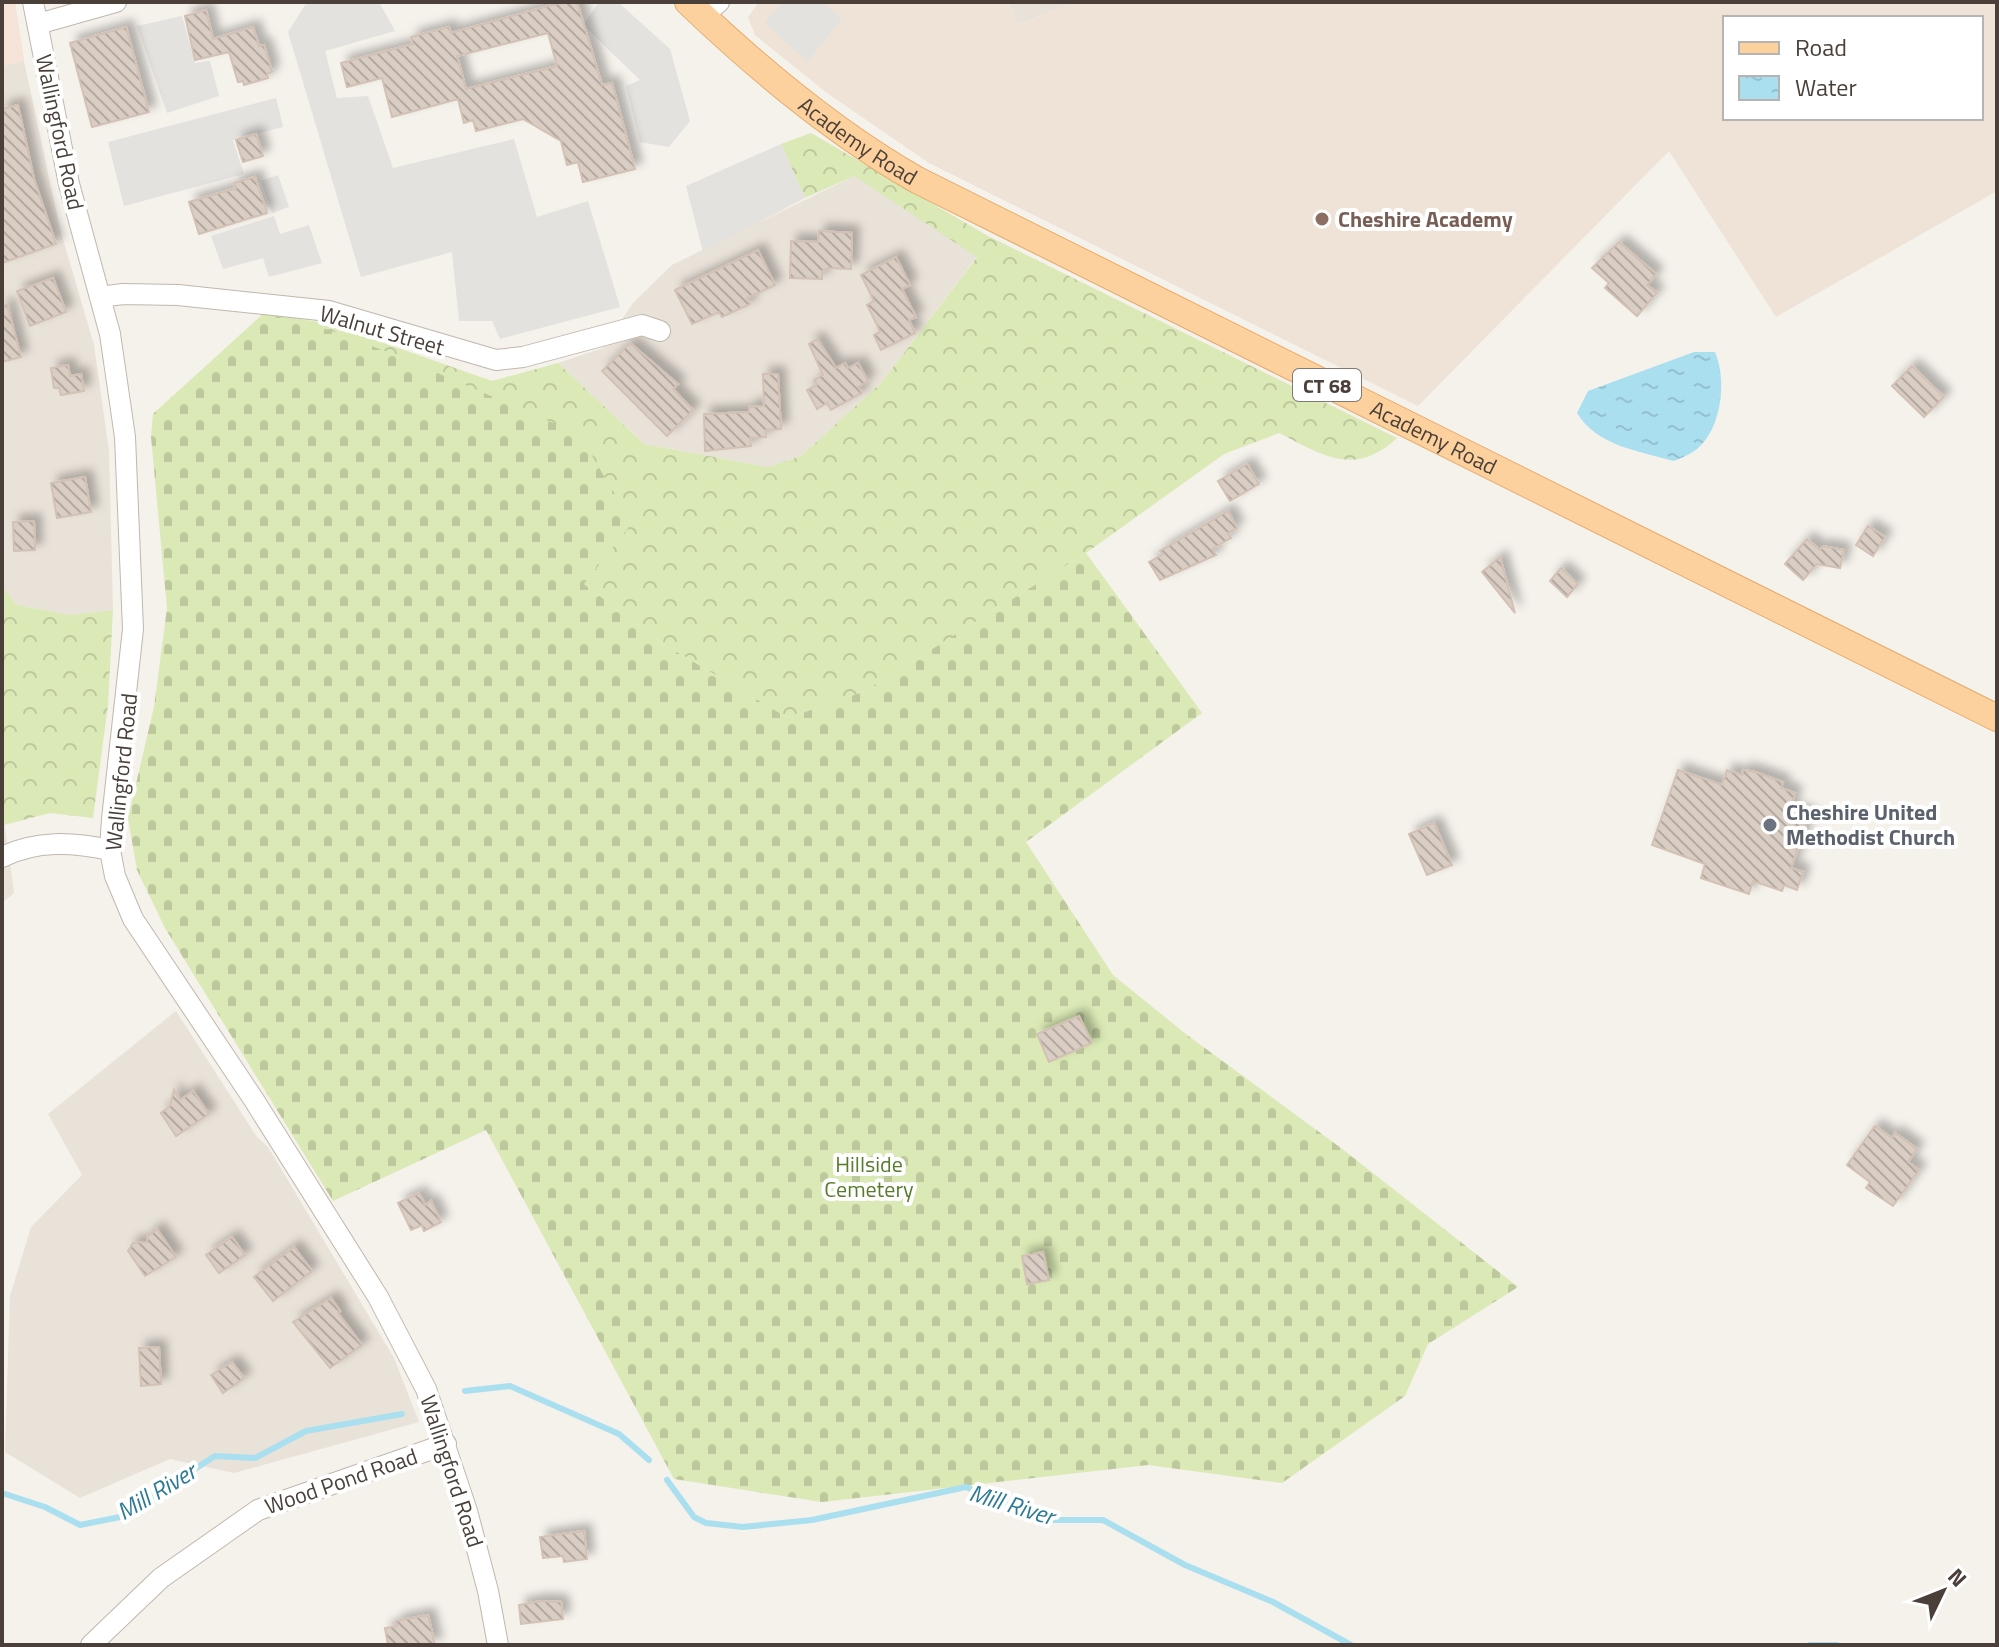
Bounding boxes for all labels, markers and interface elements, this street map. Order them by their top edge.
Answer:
legend [1723,16,1983,120]
text: Road [1795,29,1847,65]
street label: Wallingford Road [27,51,93,213]
text: Water [1795,69,1857,105]
street label: Academy Road [791,88,924,194]
place label: Cheshire Academy [1338,202,1513,236]
marker: Cheshire Academy [1313,210,1331,228]
street label: Walnut Street [316,296,448,364]
road number: CT 68 [1293,369,1361,401]
street label: Academy Road [1364,391,1503,483]
street label: Wallingford Road [96,691,146,853]
place label: Cheshire United Methodist Church [1786,795,1955,854]
marker: Cheshire United Methodist Church [1761,816,1779,834]
park label: Hillside Cemetery [824,1147,914,1206]
street label: Wallingford Road [411,1390,493,1552]
street label: Wood Pond Road [260,1439,422,1523]
water label: Mill River [109,1451,205,1529]
water label: Mill River [965,1474,1062,1535]
north arrow [1903,1551,1983,1631]
text: N [1940,1560,1975,1595]

